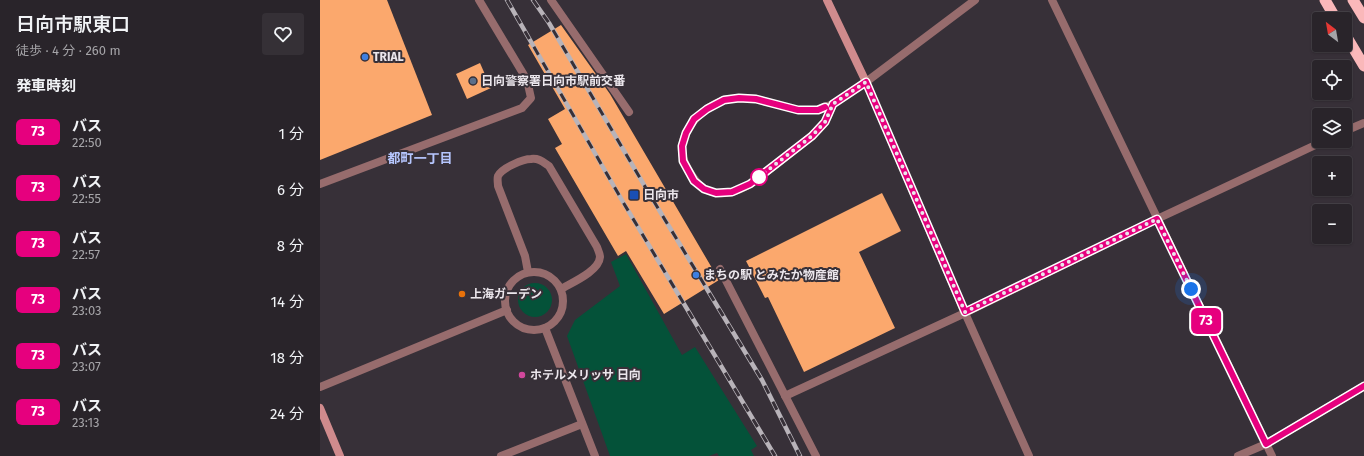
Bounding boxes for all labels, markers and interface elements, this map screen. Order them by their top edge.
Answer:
north arrow [1312,12,1352,52]
map controls [1312,12,1352,244]
text: 日向市駅東口 [16,13,130,36]
button: heart [262,13,304,55]
text: 徒歩 · 4 分 · 260 m [16,43,121,58]
place label: TRIAL [373,50,404,64]
marker: TRIAL [360,52,370,62]
button: locate [1312,60,1352,100]
place label: 日向警察署日向市駅前交番 [481,74,626,88]
marker: 日向警察署日向市駅前交番 [468,76,478,86]
text: 発車時刻 [16,77,76,95]
button: layers [1312,108,1352,148]
text: バス [72,117,102,135]
text: 73 [31,123,45,140]
text: 1 分 [279,125,304,143]
text: 22:50 [72,135,102,150]
district label: 都町一丁目 [387,151,453,166]
button: + [1312,156,1352,196]
unlabelled marker [750,168,768,186]
text: バス [72,173,102,191]
text: 73 [31,179,45,196]
text: 6 分 [277,181,304,199]
place label: 日向市 [643,188,679,202]
marker: 日向市 [628,189,640,201]
text: 22:55 [72,191,101,206]
button: − [1312,204,1352,244]
text: バス [72,229,102,247]
text: 73 [31,235,45,252]
text: 8 分 [277,237,304,255]
text: 22:57 [72,247,100,262]
place label: まちの駅 とみたか物産館 [704,268,839,282]
marker: まちの駅 とみたか物産館 [691,270,701,280]
your location [1181,279,1201,299]
text: バス [72,285,102,303]
place label: 上海ガーデン [470,287,542,301]
marker: 上海ガーデン [457,289,467,299]
text: 73 [31,291,45,308]
text: 14 分 [271,293,304,311]
text: 23:03 [72,303,102,318]
line badge: 73 [1188,308,1224,334]
text: 73 [1199,312,1213,329]
text: バス [72,341,102,359]
text: 73 [31,347,45,364]
text: 18 分 [270,349,304,367]
text: 23:07 [72,359,101,374]
place label: ホテルメリッサ 日向 [530,368,641,382]
marker: ホテルメリッサ 日向 [517,370,527,380]
text: バス [72,397,102,415]
text: 73 [31,403,45,420]
text: 24 分 [270,405,304,423]
text: 23:13 [72,415,100,430]

